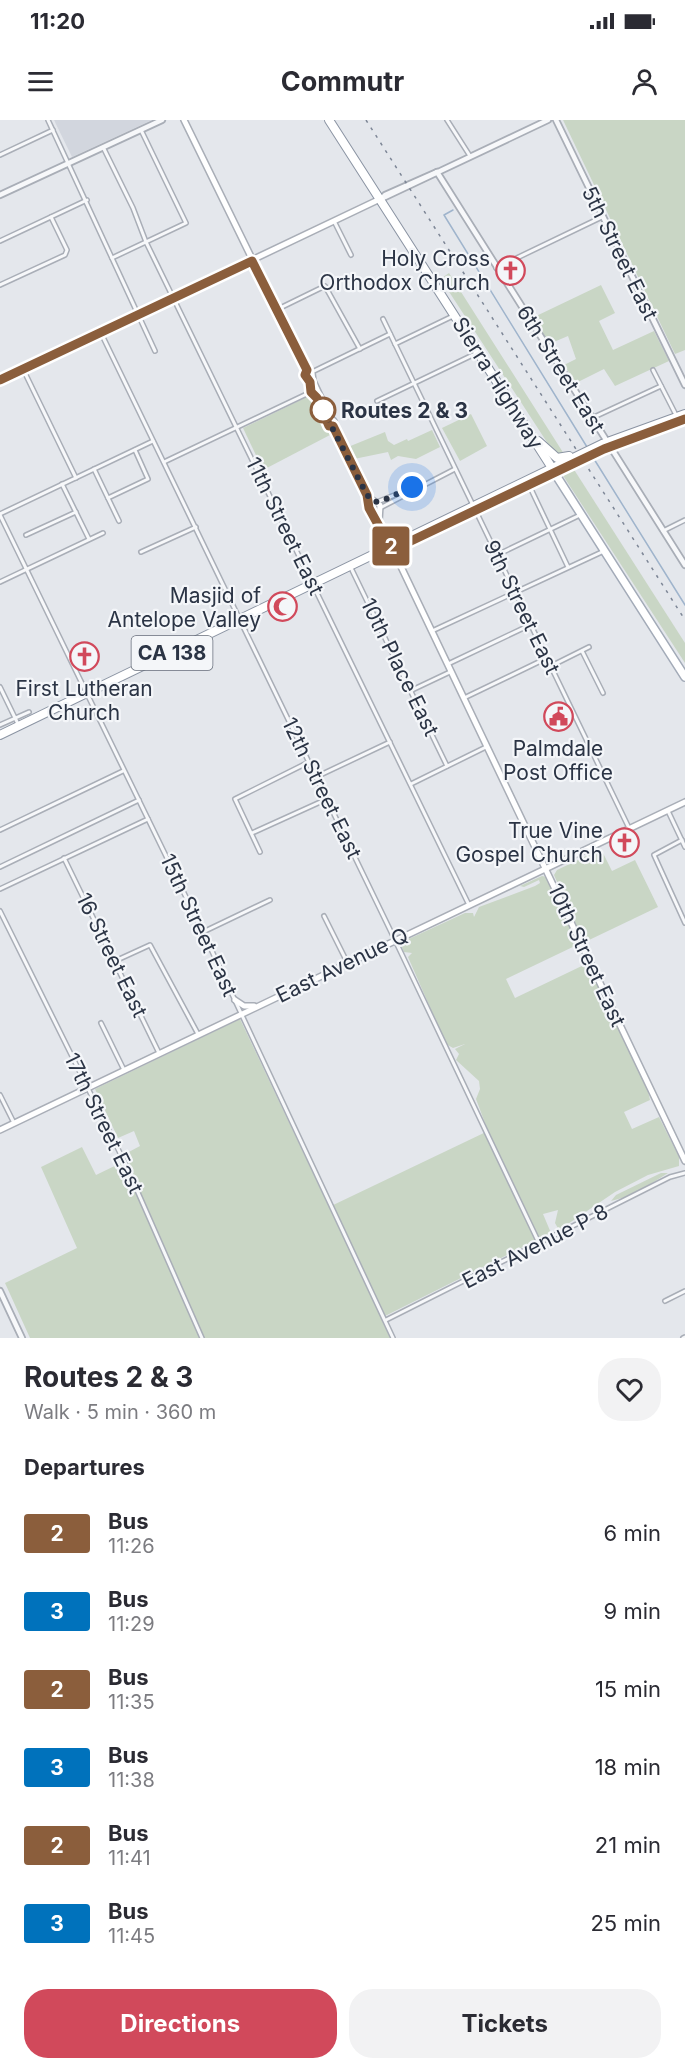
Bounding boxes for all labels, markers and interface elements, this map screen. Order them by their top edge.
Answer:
text: 11:20 [30,8,85,34]
icon: menu [24,65,57,98]
text: Commutr [281,65,404,98]
icon: person [628,65,661,98]
street label: 5th Street East [577,182,663,324]
place label: Holy Cross Orthodox Church [319,246,490,295]
church icon: Holy Cross Orthodox Church [495,254,527,286]
street label: 6th Street East [512,301,610,438]
street label: Sierra Highway [447,312,549,454]
marker: Routes 2 & 3 [310,397,336,423]
place label: Routes 2 & 3 [341,398,468,423]
street label: 11th Street East [241,453,329,599]
your location [397,472,427,502]
line badge: 2 [372,526,410,566]
text: 2 [384,534,398,559]
street label: 9th Street East [479,536,565,678]
place label: Masjid of Antelope Valley [107,583,261,632]
mosque icon: Masjid of Antelope Valley [266,591,298,623]
street label: 10th Place East [356,594,444,740]
road number: CA 138 [132,636,213,670]
church icon: First Lutheran Church [68,641,100,673]
place label: First Lutheran Church [15,676,153,725]
public building icon: Palmdale Post Office [542,701,574,733]
street label: 12th Street East [277,713,367,863]
place label: Palmdale Post Office [503,736,613,785]
place label: True Vine Gospel Church [455,818,603,867]
church icon: True Vine Gospel Church [608,826,640,858]
street label: 15th Street East [155,850,243,1000]
street label: 10th Street East [543,880,631,1031]
street label: 16 Street East [71,889,153,1021]
street label: East Avenue Q [272,922,412,1008]
street label: 17th Street East [59,1049,149,1197]
street label: East Avenue P 8 [458,1198,612,1294]
button: heart [598,1358,661,1421]
text: Routes 2 & 3 [24,1360,193,1394]
text: Walk · 5 min · 360 m [24,1400,216,1424]
text: Departures [24,1454,145,1480]
text: Bus [108,1508,149,1534]
text: 6 min [604,1520,661,1546]
text: 2 [50,1521,64,1546]
text: 11:26 [108,1534,155,1558]
text: Bus [108,1586,149,1612]
text: 9 min [604,1598,661,1624]
text: 3 [50,1599,64,1624]
text: 11:29 [108,1612,155,1636]
text: Bus [108,1664,149,1690]
text: 15 min [595,1676,661,1702]
text: 2 [50,1677,64,1702]
text: 11:35 [108,1690,155,1714]
text: Bus [108,1742,149,1768]
text: 18 min [595,1754,661,1780]
text: 3 [50,1755,64,1780]
text: 11:38 [108,1768,155,1792]
text: Bus [108,1820,149,1846]
text: 21 min [595,1832,661,1858]
text: 2 [50,1833,64,1858]
text: 11:41 [108,1846,151,1870]
text: Bus [108,1898,149,1924]
text: 25 min [590,1910,661,1936]
text: 3 [50,1911,64,1936]
text: 11:45 [108,1924,155,1948]
button: Directions [24,1989,337,2058]
button: Tickets [349,1989,661,2058]

